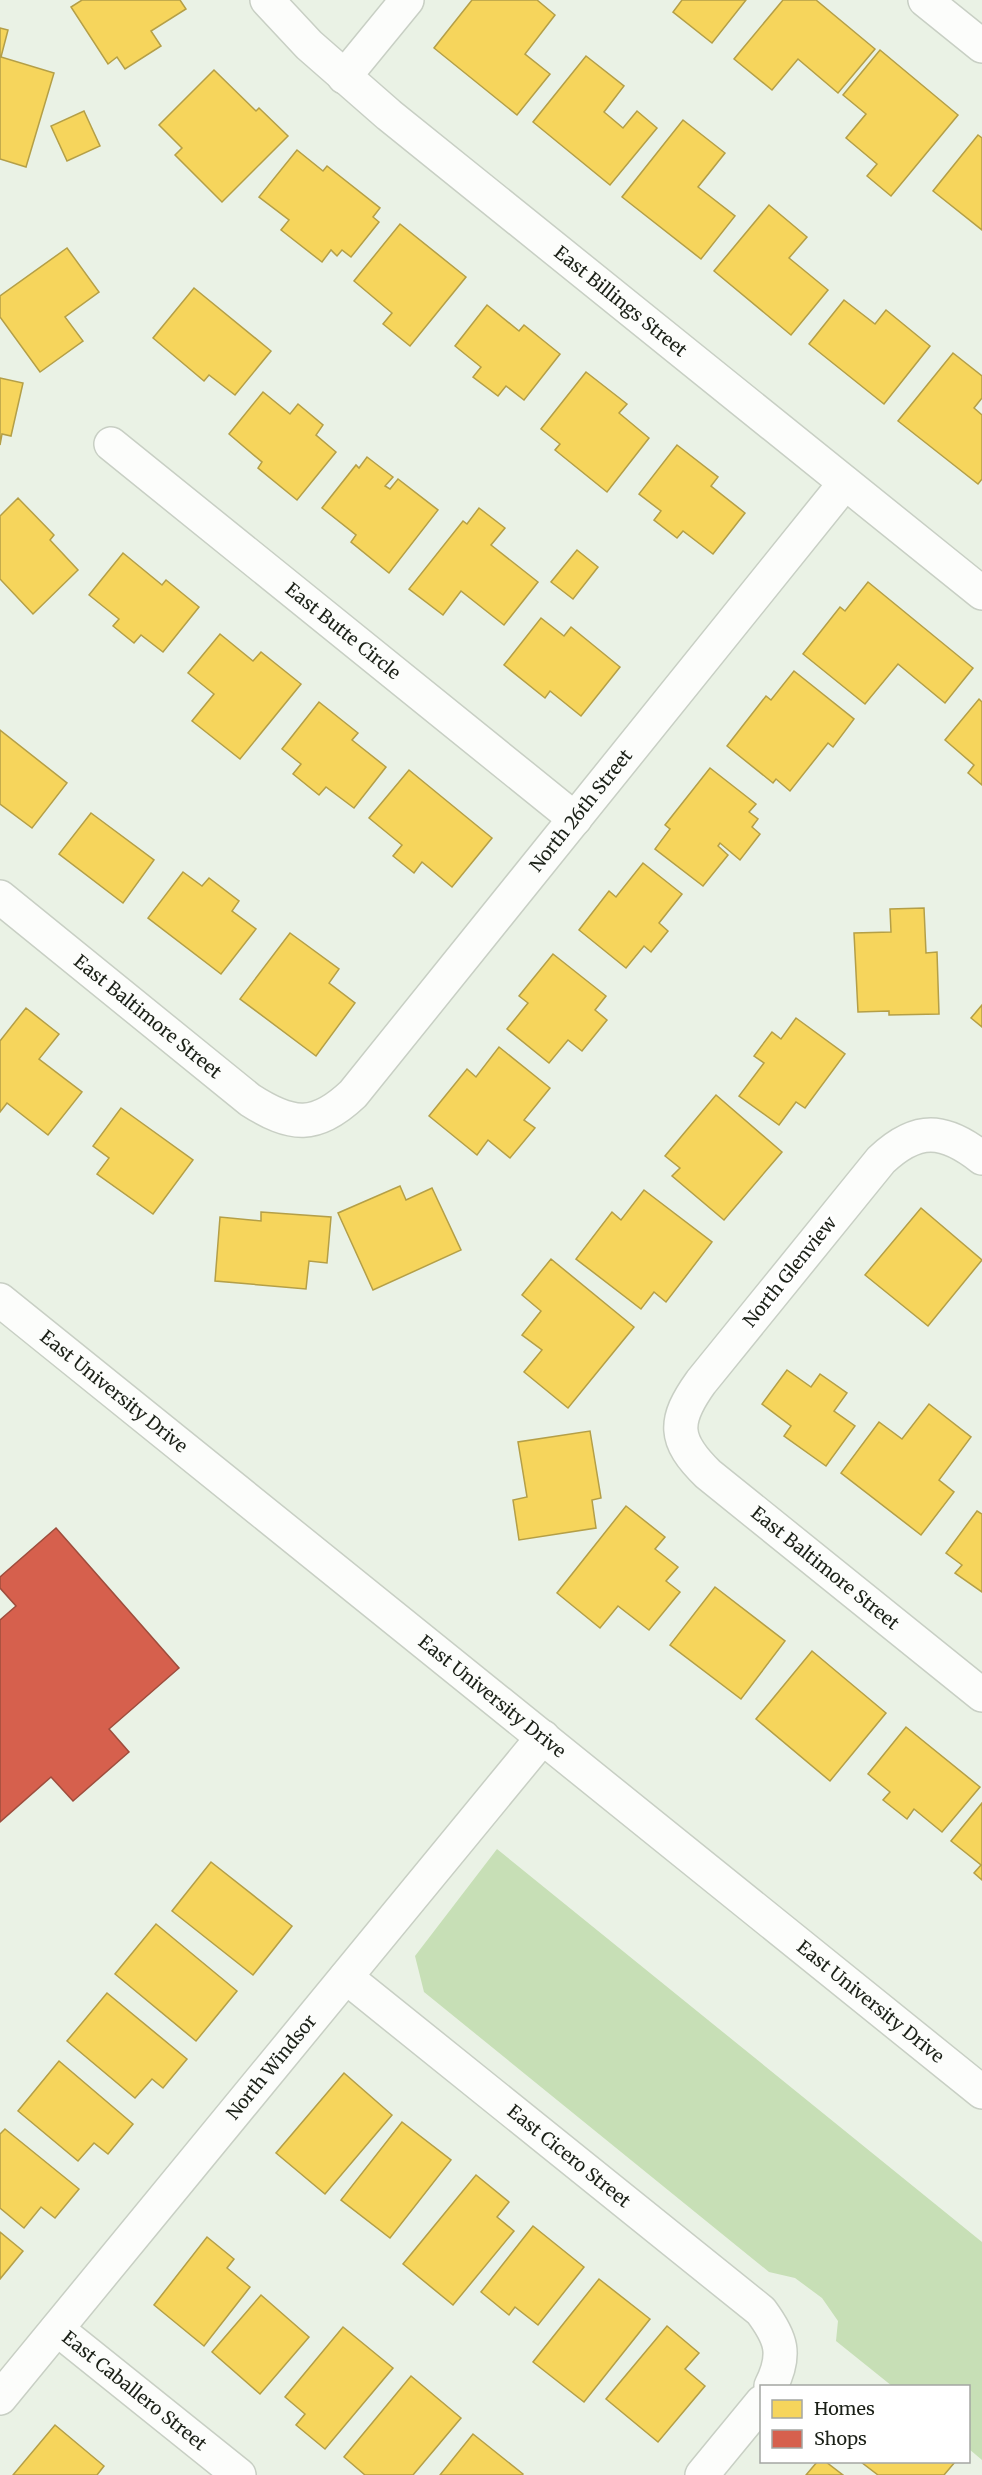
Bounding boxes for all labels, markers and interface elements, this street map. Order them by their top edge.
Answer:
street label: East Billings Street [550,241,692,361]
street label: East Butte Circle [281,577,405,684]
street label: North 26th Street [524,744,637,876]
street label: East Baltimore Street [69,950,226,1083]
street label: North Glenview [738,1211,842,1332]
street label: East University Drive [36,1325,192,1458]
street label: East Baltimore Street [746,1501,904,1635]
street label: East University Drive [414,1630,571,1763]
street label: East University Drive [792,1935,949,2068]
street label: North Windsor [221,2010,321,2124]
street label: East Cicero Street [503,2099,635,2212]
street label: East Caballero Street [58,2326,211,2455]
legend [760,2385,970,2463]
text: Homes [814,2397,875,2420]
text: Shops [814,2427,867,2450]

